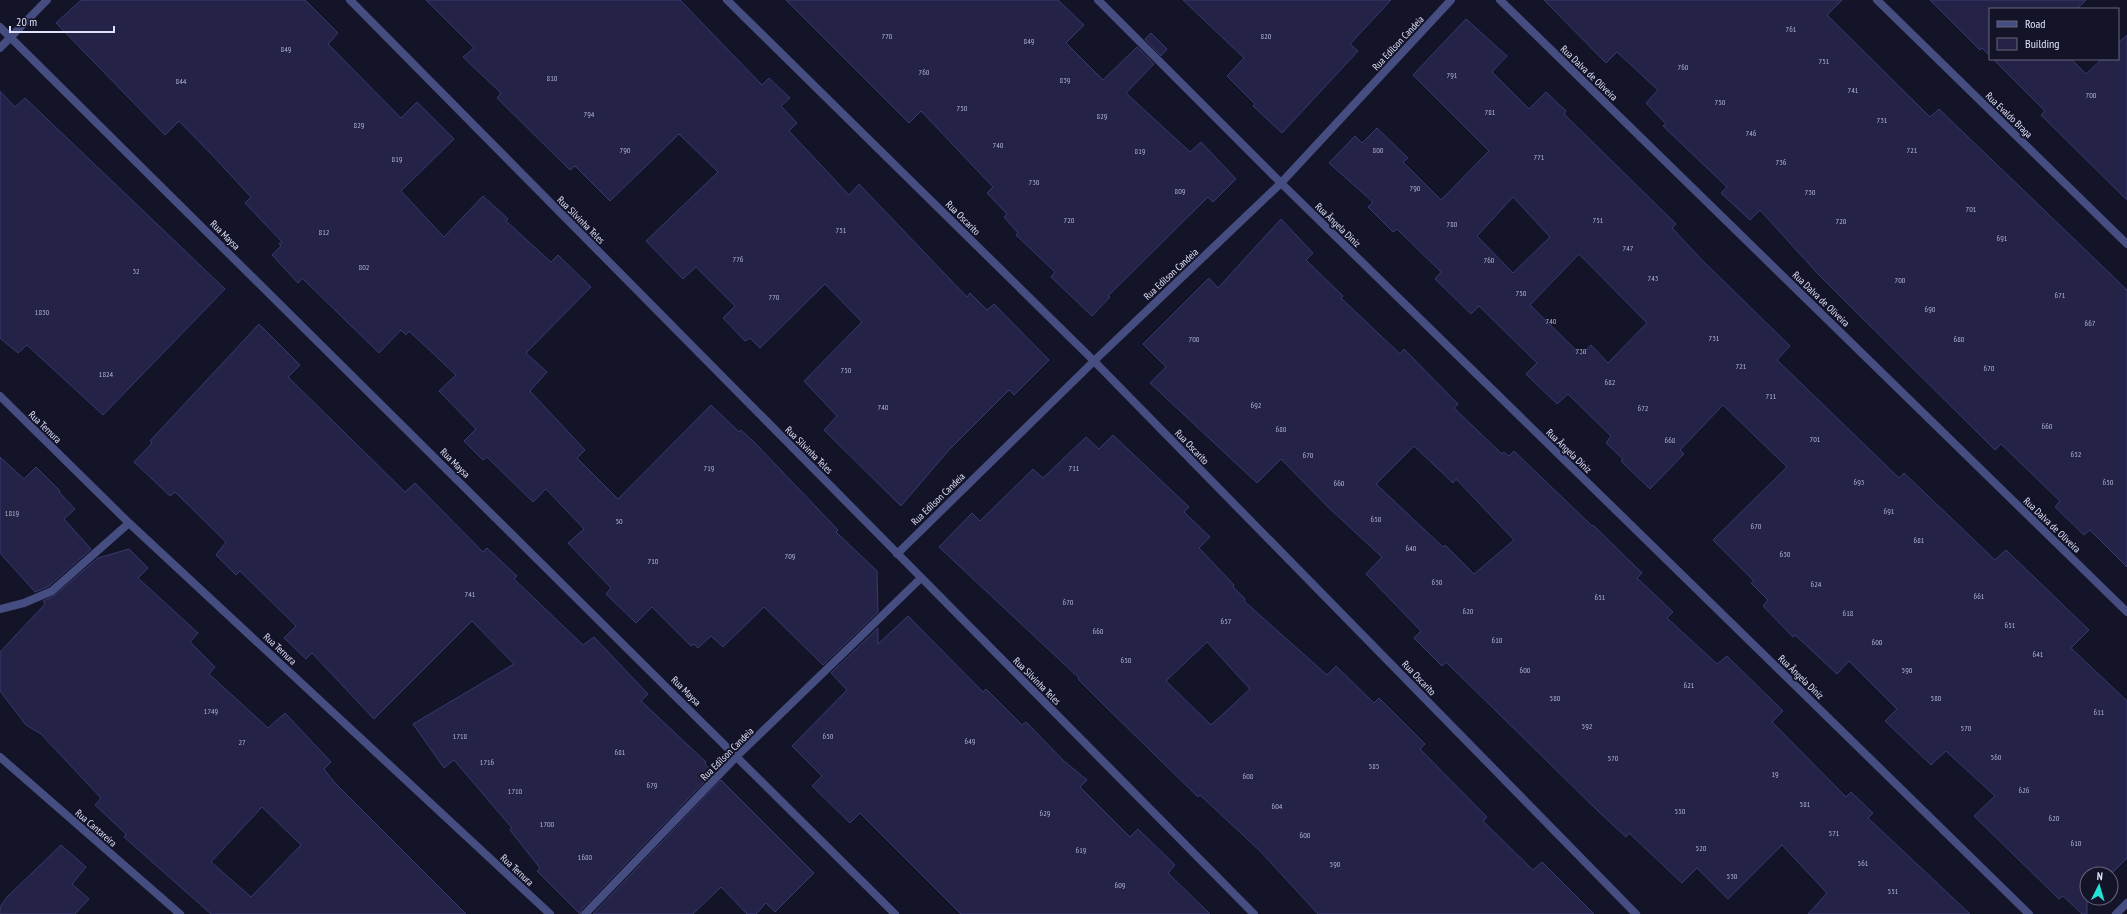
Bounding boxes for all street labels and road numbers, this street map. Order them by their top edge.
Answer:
street label: Rua Edílson Candeia [1369,13,1427,73]
street label: Rua Dalva de Oliveira [1558,43,1620,103]
street label: Rua Evaldo Braga [1983,89,2035,141]
street label: Rua Silvinha Teles [554,193,608,247]
street label: Rua Oscarito [943,198,983,238]
street label: Rua Ângela Diniz [1312,200,1364,250]
street label: Rua Maysa [207,217,243,253]
street label: Rua Edílson Candeia [1141,245,1201,303]
street label: Rua Dalva de Oliveira [1790,269,1852,329]
street label: Rua Ternura [26,408,64,446]
street label: Rua Silvinha Teles [782,423,836,477]
street label: Rua Ângela Diniz [1543,426,1595,476]
street label: Rua Oscarito [1172,427,1212,467]
street label: Rua Maysa [437,445,473,481]
street label: Rua Edílson Candeia [908,470,968,528]
street label: Rua Dalva de Oliveira [2021,495,2083,555]
street label: Rua Ternura [261,630,299,668]
street label: Rua Ângela Diniz [1775,652,1827,702]
street label: Rua Silvinha Teles [1010,654,1064,708]
street label: Rua Oscarito [1399,658,1439,698]
street label: Rua Maysa [668,673,704,709]
street label: Rua Edílson Candeia [698,725,756,783]
street label: Rua Cantareira [73,806,119,850]
street label: Rua Ternura [498,851,536,889]

